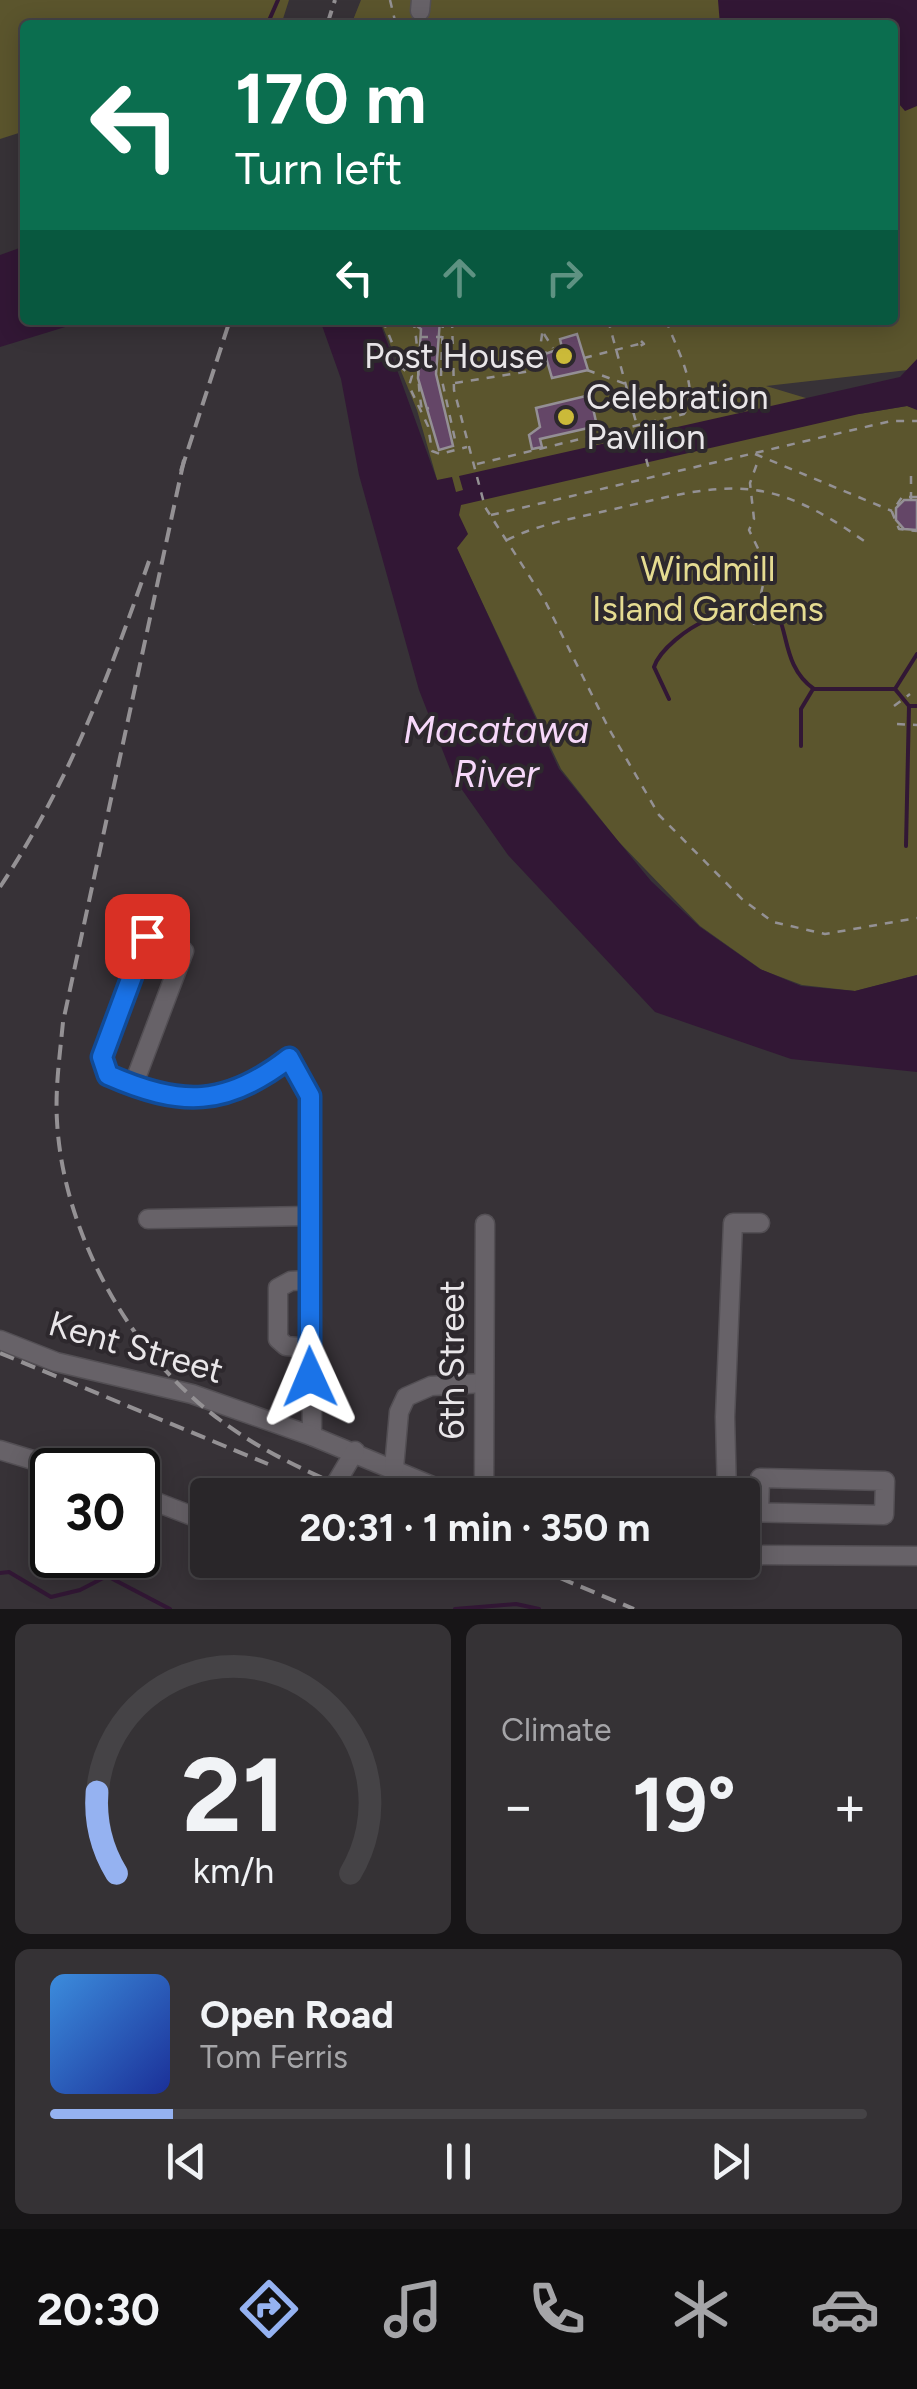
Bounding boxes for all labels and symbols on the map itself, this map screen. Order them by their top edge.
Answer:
place label: Post House [364,335,544,377]
marker: Post House [553,345,575,367]
place label: Celebration Pavilion [586,376,769,458]
marker: Celebration Pavilion [555,406,577,428]
park label: Windmill Island Gardens [592,548,824,630]
water label: Macatawa River [403,707,589,797]
pin [105,894,190,979]
street label: 6th Street [431,1280,473,1440]
street label: Kent Street [44,1302,228,1392]
position arrow [258,1325,362,1429]
speed limit sign: 30 [30,1448,160,1578]

